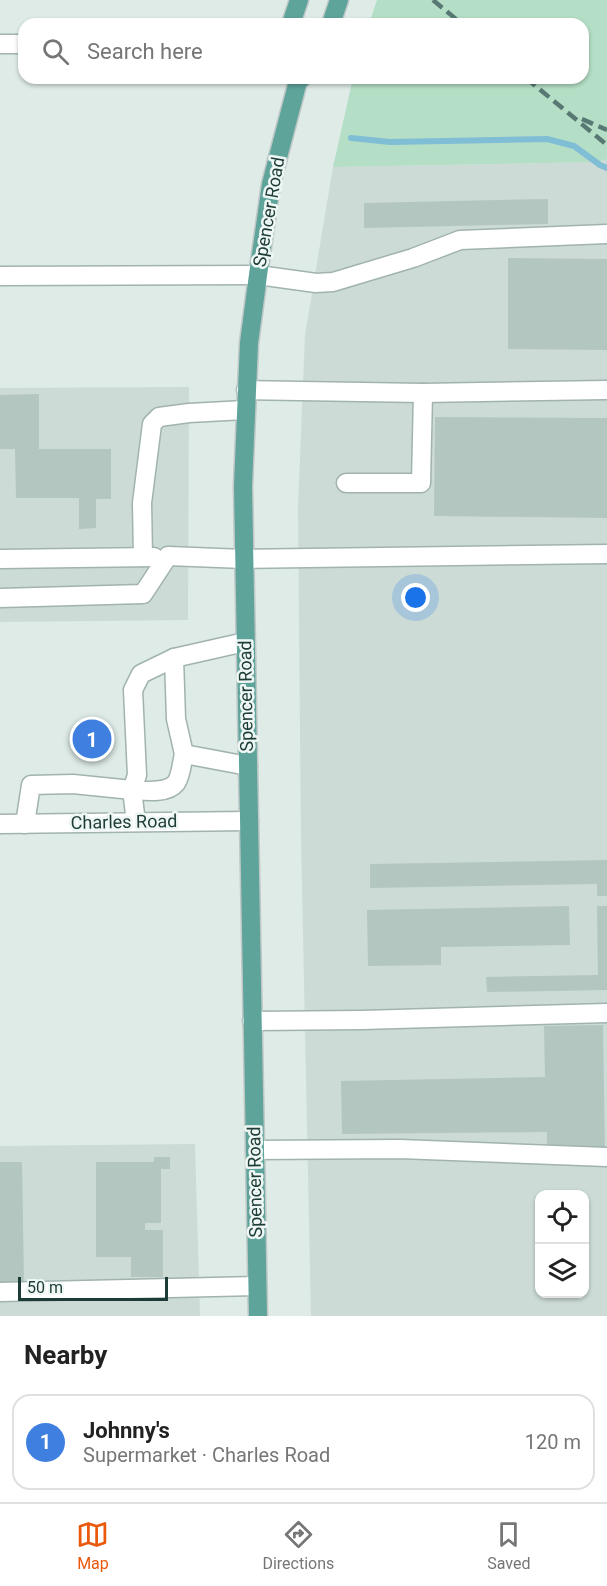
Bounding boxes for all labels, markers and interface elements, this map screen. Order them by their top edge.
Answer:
search box [18,18,589,84]
icon: search [39,35,72,68]
text: Search here [87,39,203,64]
street label: Spencer Road [249,155,288,268]
your location [401,583,430,612]
street label: Spencer Road [234,640,257,752]
pin: 1 [72,716,112,762]
street label: Charles Road [71,810,177,833]
street label: Spencer Road [243,1126,266,1238]
map controls [535,1190,589,1298]
button: locate [535,1190,589,1244]
button: layers [535,1244,589,1298]
scale bar [18,1274,168,1302]
text: 50 m [27,1278,63,1297]
text: Nearby [24,1340,107,1370]
text: Johnny's [83,1418,170,1443]
text: 1 [40,1430,51,1454]
text: 120 m [525,1430,581,1454]
text: Supermarket · Charles Road [83,1443,330,1467]
tab: Map [76,1518,109,1573]
tab: Directions [262,1518,334,1573]
tab: Saved [487,1518,531,1573]

